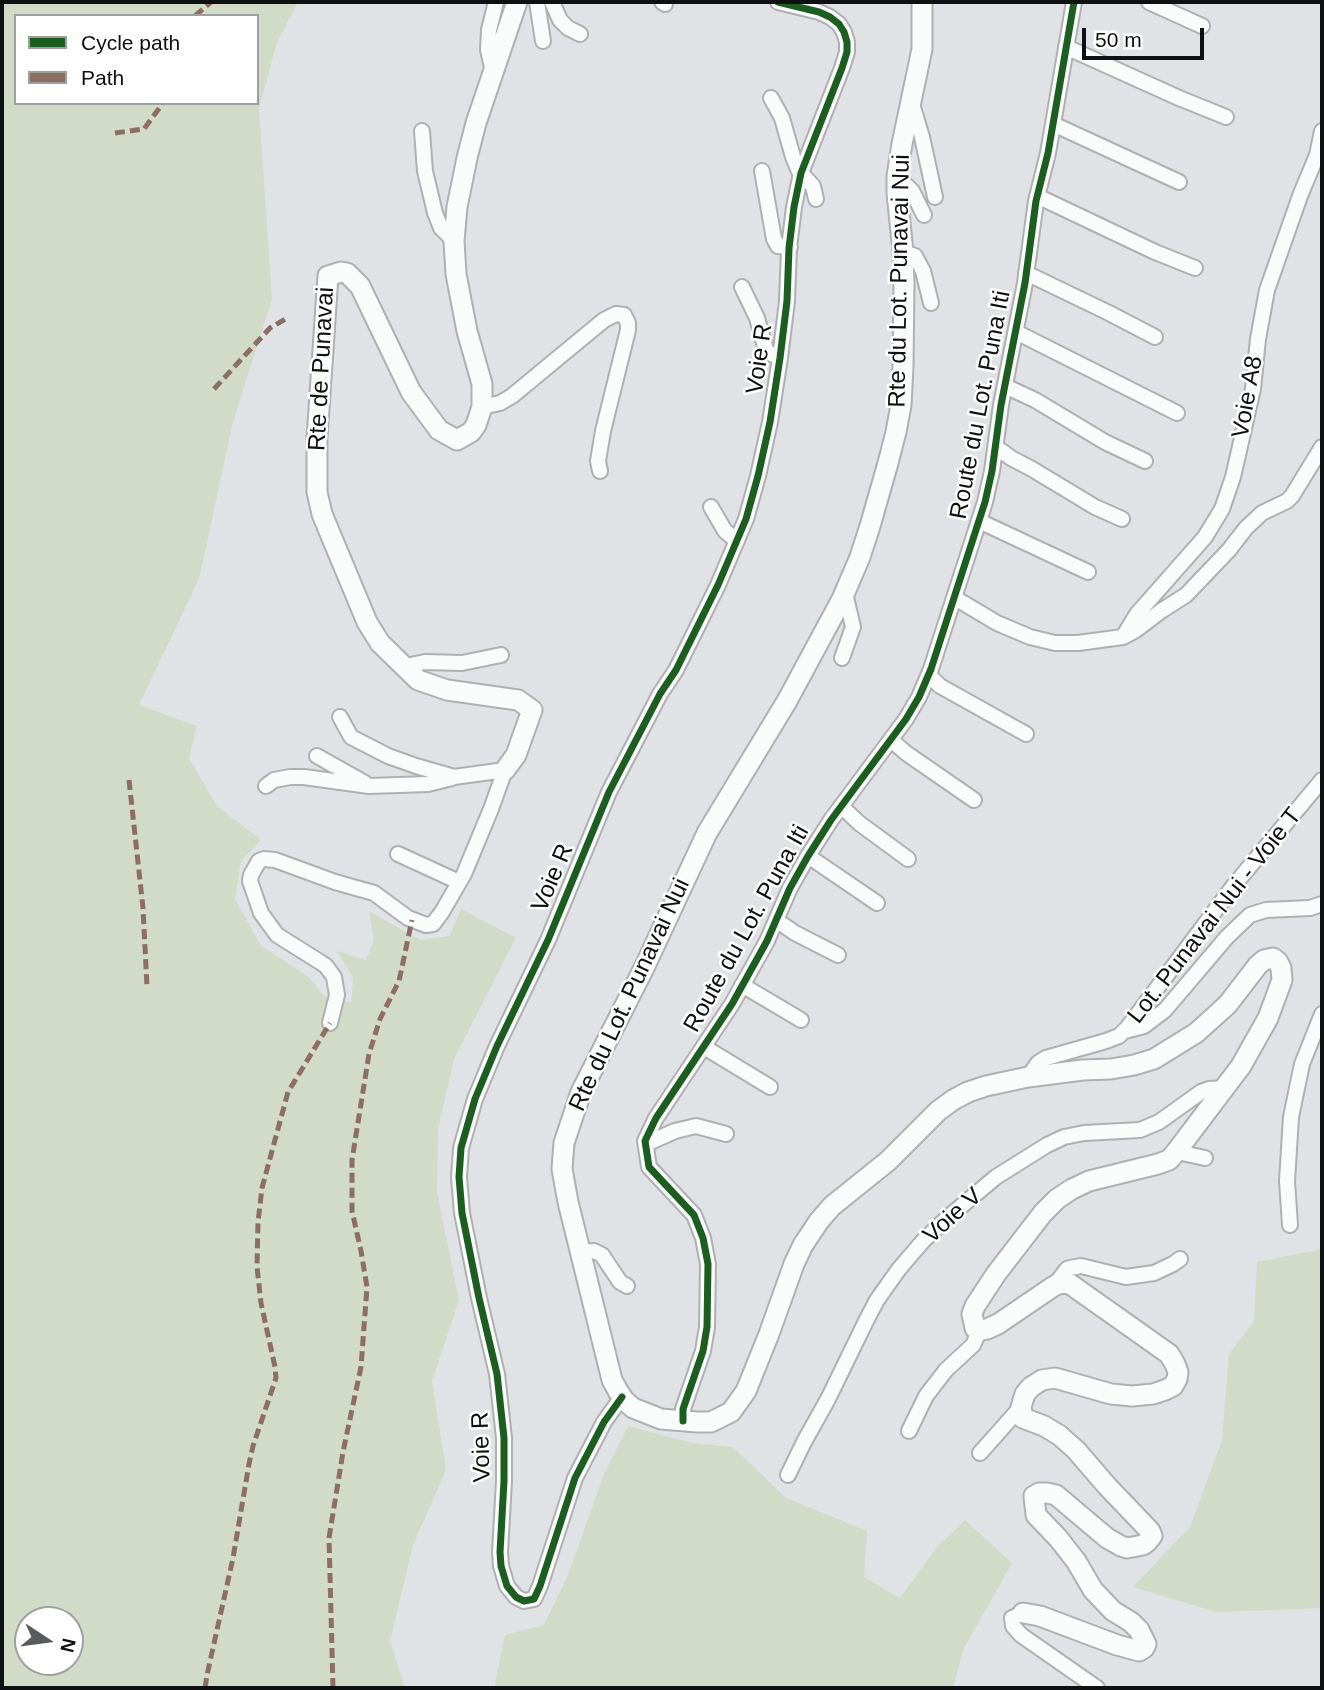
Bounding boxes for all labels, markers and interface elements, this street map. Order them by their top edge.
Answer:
legend [14,14,259,105]
scale bar [1086,14,1208,58]
text: 50 m [1095,28,1142,51]
text: Cycle path [81,31,180,54]
text: Path [81,66,124,89]
street label: Rte du Lot. Punavai Nui [883,154,917,408]
street label: Rte de Punavai [303,286,341,452]
street label: Route du Lot. Puna Iti [945,288,1017,522]
street label: Voie R [741,322,779,396]
street label: Voie A8 [1227,354,1269,440]
street label: Lot. Punavai Nui - Voie T [1122,803,1308,1029]
street label: Route du Lot. Puna Iti [678,820,816,1038]
street label: Voie R [526,840,580,916]
street label: Rte du Lot. Punavai Nui [563,874,697,1116]
street label: Voie V [918,1182,988,1250]
street label: Voie R [466,1411,498,1483]
north arrow [14,1606,84,1676]
text: N [56,1636,80,1654]

